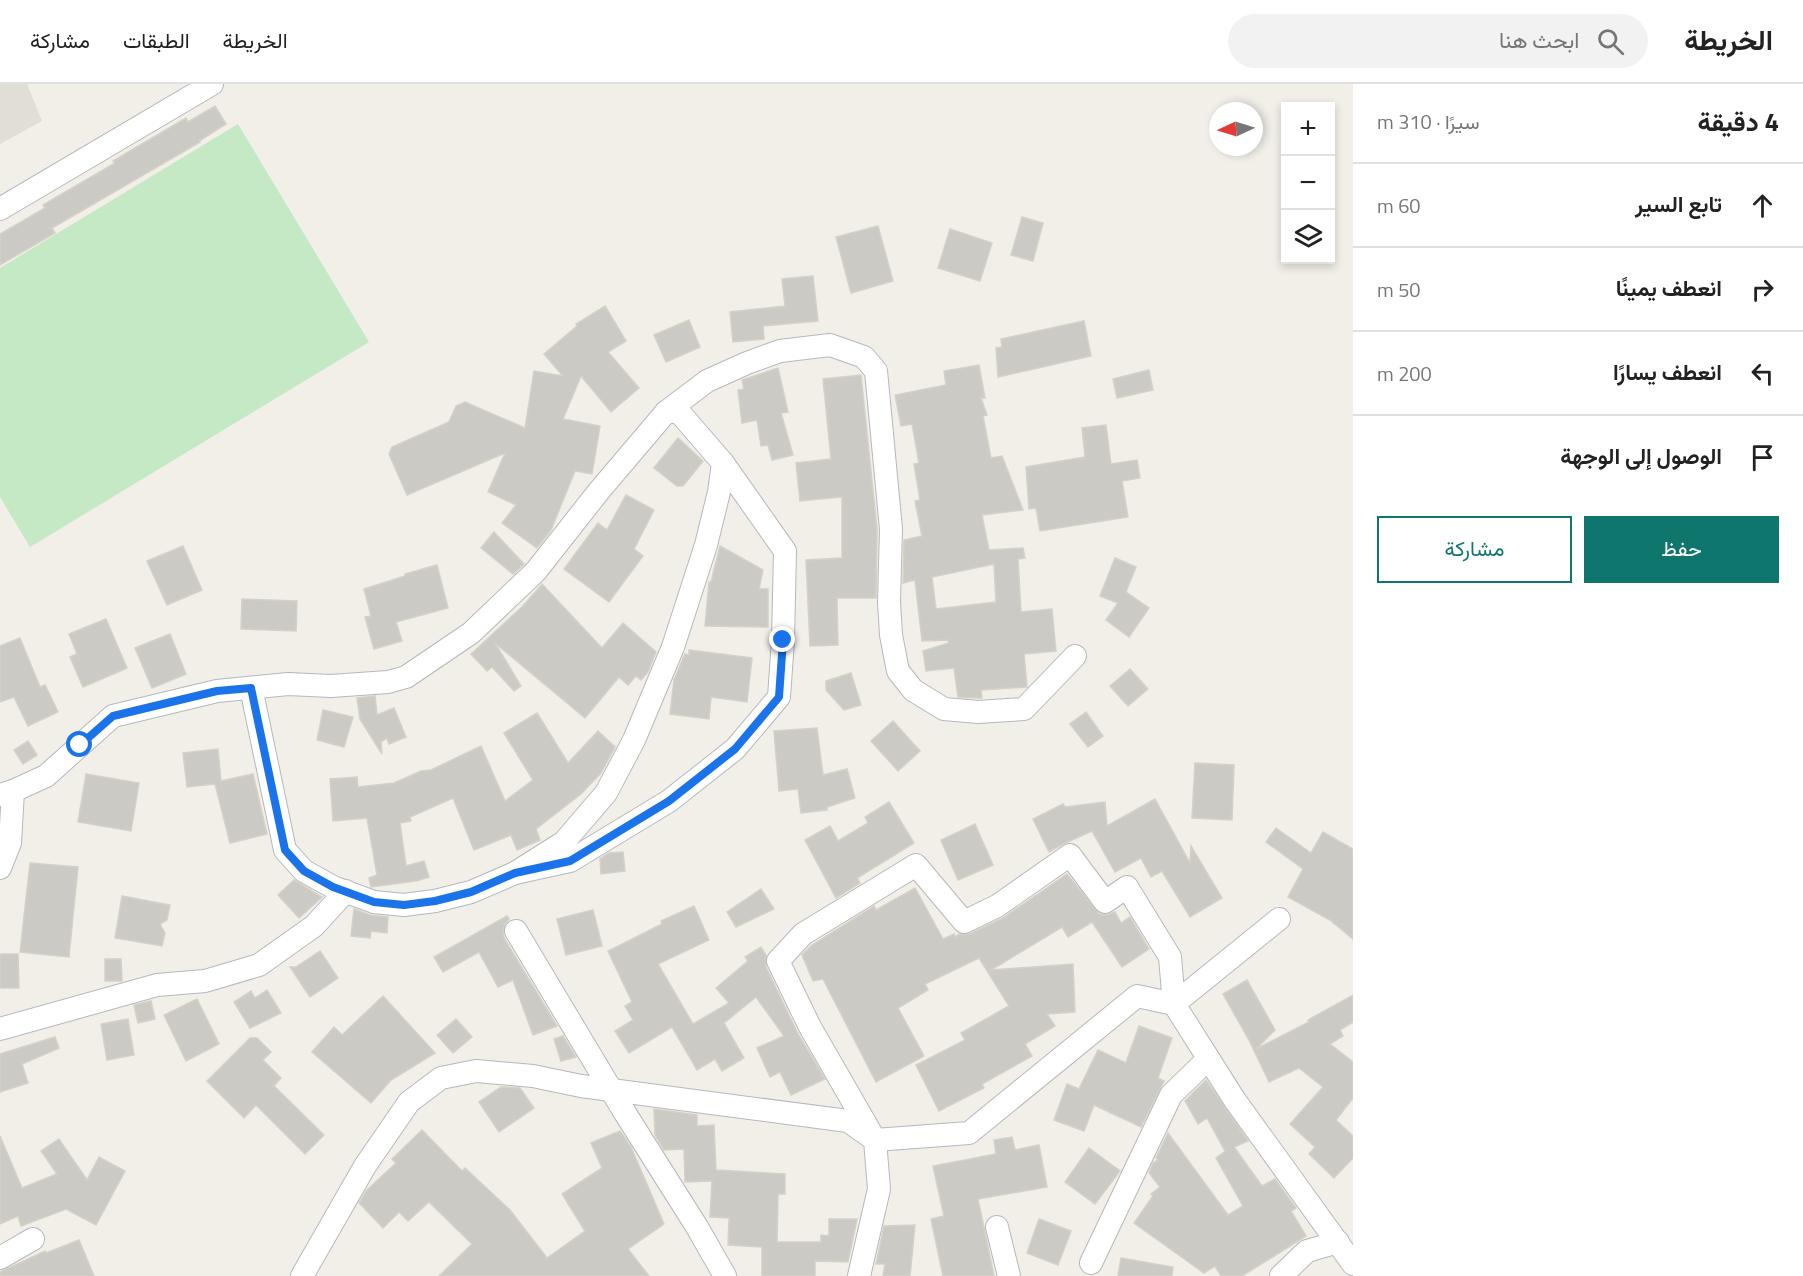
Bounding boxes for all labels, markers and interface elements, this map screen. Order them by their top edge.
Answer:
search box [1228,14,1648,68]
text: الخريطة [1684,18,1773,61]
text: ابحث هنا [1499,23,1579,57]
text: مشاركة [30,24,90,56]
text: الطبقات [123,24,190,56]
text: الخريطة [223,24,288,56]
icon: search [1594,25,1627,58]
north arrow [1209,102,1263,156]
map controls [1281,102,1335,264]
button: + [1281,102,1335,156]
text: 4 دقيقة [1697,102,1779,141]
text: سيرًا · 310 m [1377,106,1480,137]
button: − [1281,156,1335,210]
text: تابع السير [1635,187,1722,221]
icon: ahead [1746,189,1779,222]
text: 60 m [1377,190,1421,221]
button: layers [1281,210,1335,264]
text: انعطف يمينًا [1616,271,1722,305]
icon: right [1746,273,1779,306]
text: 50 m [1377,274,1421,305]
text: انعطف يسارًا [1613,355,1722,389]
icon: left [1746,357,1779,390]
text: 200 m [1377,358,1432,389]
text: الوصول إلى الوجهة [1560,439,1722,473]
icon: arrive [1746,441,1779,474]
button: مشاركة [1377,516,1572,583]
button: حفظ [1584,516,1779,583]
route end [769,626,795,652]
route start [66,731,92,757]

